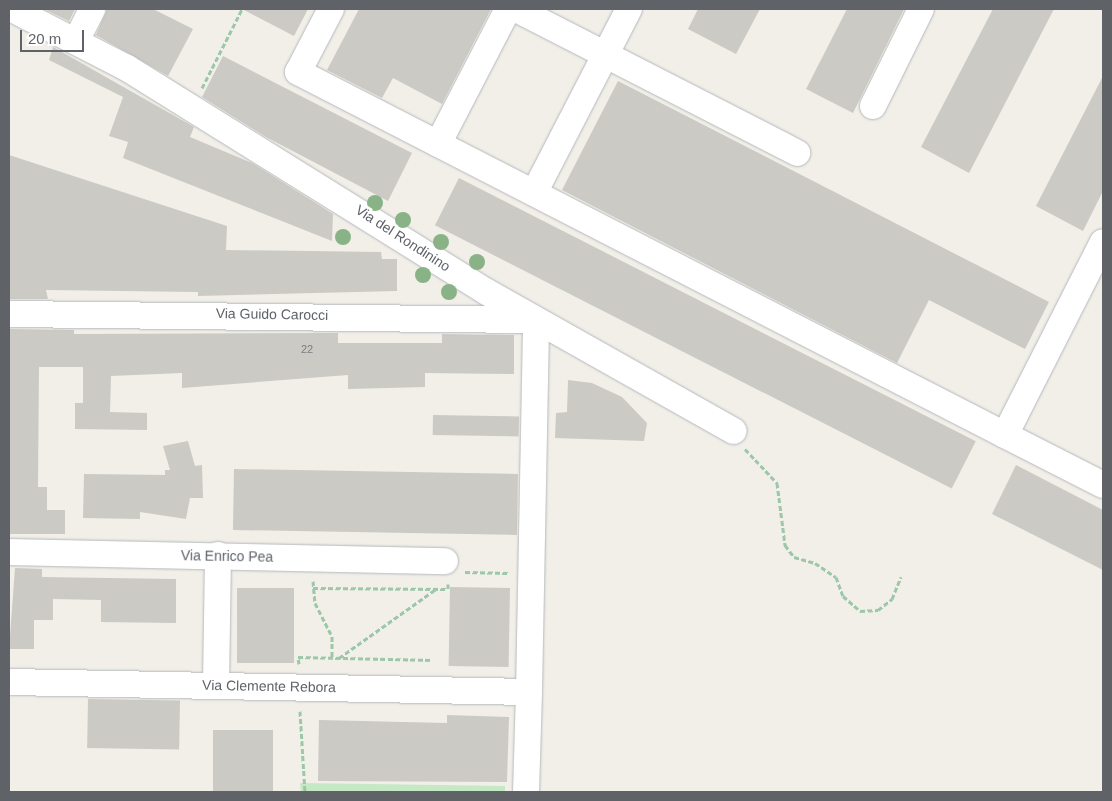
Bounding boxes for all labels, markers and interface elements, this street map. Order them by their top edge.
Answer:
scale bar [22,20,86,52]
text: 20 m [28,30,61,47]
street label: Via del Rondinino [353,201,453,275]
street label: Via Guido Carocci [216,305,328,323]
house number: 22 [301,342,313,356]
street label: Via Enrico Pea [181,547,273,565]
street label: Via Clemente Rebora [202,676,336,696]

